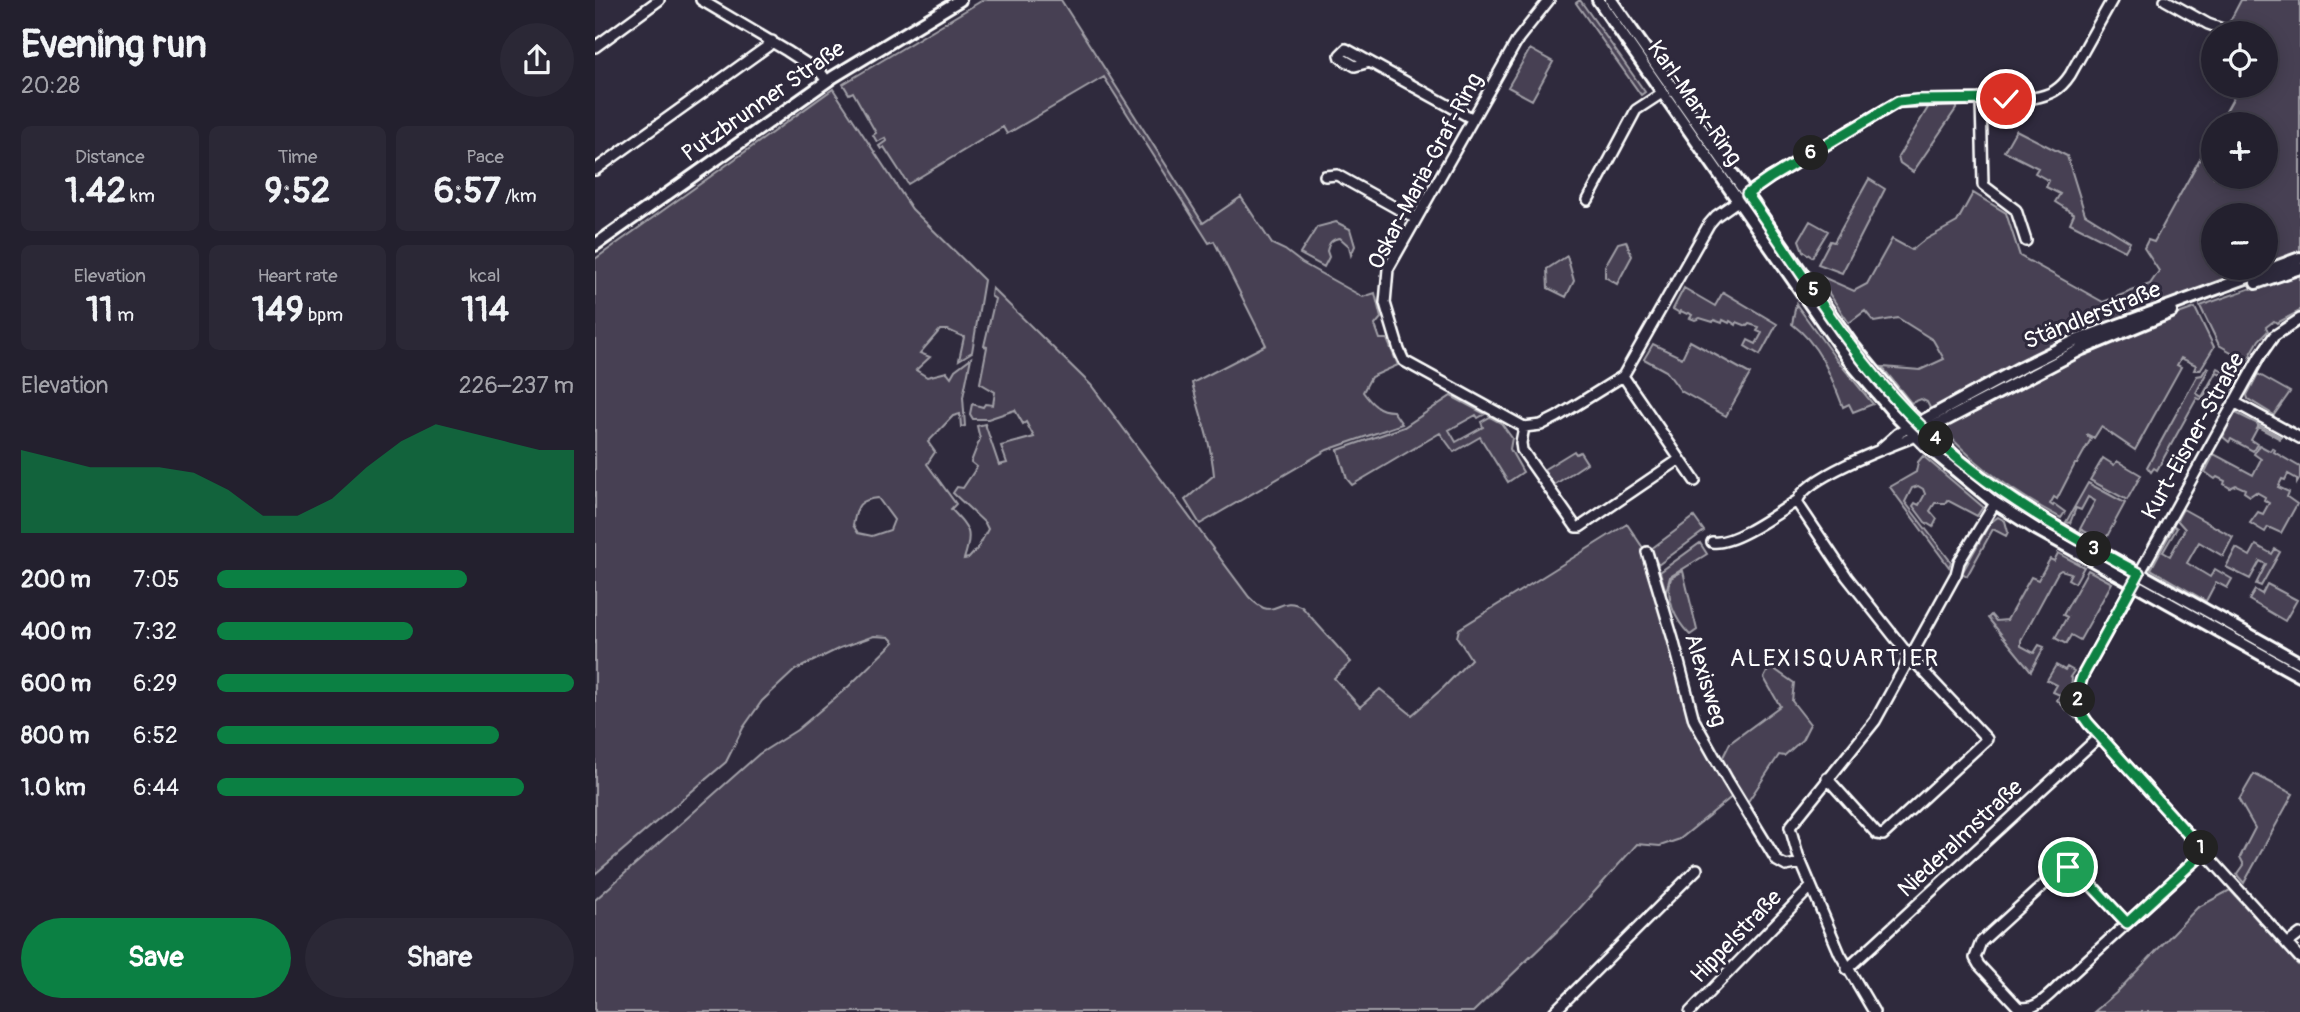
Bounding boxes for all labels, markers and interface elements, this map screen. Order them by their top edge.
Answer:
text: Evening run [21,21,207,69]
map controls [2201,21,2278,280]
button: locate [2201,21,2278,98]
button: share [500,23,574,97]
street label: Putzbrunner Straße [676,34,851,168]
street label: Karl-Marx-Ring [1641,35,1749,171]
street label: Oskar-Maria-Graf-Ring [1361,68,1489,274]
pin [1976,69,2036,129]
text: 20:28 [21,71,80,100]
icon: check [1987,80,2025,118]
button: + [2201,112,2278,189]
pin: 6 [1793,136,1829,170]
text: 6 [1805,140,1816,164]
text: Distance [75,145,145,169]
text: Time [278,145,317,169]
text: Pace [466,145,504,169]
text: 1.42 [65,169,126,213]
text: 9:52 [265,169,330,213]
text: 6:57 [434,169,501,213]
text: km [126,184,155,208]
text: /km [501,184,537,208]
button: − [2201,203,2278,280]
text: Elevation [74,264,146,288]
text: Heart rate [257,264,338,288]
text: kcal [470,264,501,288]
pin: 5 [1797,272,1831,308]
street label: Ständlerstraße [2019,274,2165,356]
text: 5 [1808,277,1819,301]
text: 11 [86,288,113,332]
text: 149 [252,288,304,332]
text: 114 [461,288,509,332]
text: m [113,303,134,327]
text: bpm [304,303,343,327]
street label: Kurt-Eisner-Straße [2135,347,2251,525]
text: Elevation [21,371,109,400]
text: 226–237 m [459,371,574,400]
pin: 4 [1919,422,1953,457]
text: 4 [1930,426,1941,450]
pin: 3 [2077,532,2111,566]
text: 3 [2088,536,2099,560]
text: 200 m [21,565,91,594]
text: 7:05 [133,565,179,594]
text: 400 m [21,617,91,646]
text: 7:32 [133,617,177,646]
street label: Alexisweg [1678,630,1734,730]
district label: ALEXISQUARTIER [1730,644,1940,673]
text: 600 m [21,669,91,698]
text: 6:29 [133,669,177,698]
pin: 2 [2061,682,2095,718]
text: 2 [2072,687,2083,711]
text: 800 m [21,721,89,750]
text: 6:52 [133,721,178,750]
street label: Niederalmstraße [1891,772,2029,903]
text: 1.0 km [21,773,86,802]
text: 6:44 [133,773,179,802]
pin: 1 [2183,830,2219,866]
text: 1 [2197,835,2204,859]
pin [2038,837,2098,897]
icon: arrive [2049,848,2087,886]
street label: Hippelstraße [1684,882,1788,989]
button: Save [21,918,291,998]
button: Share [305,918,574,998]

